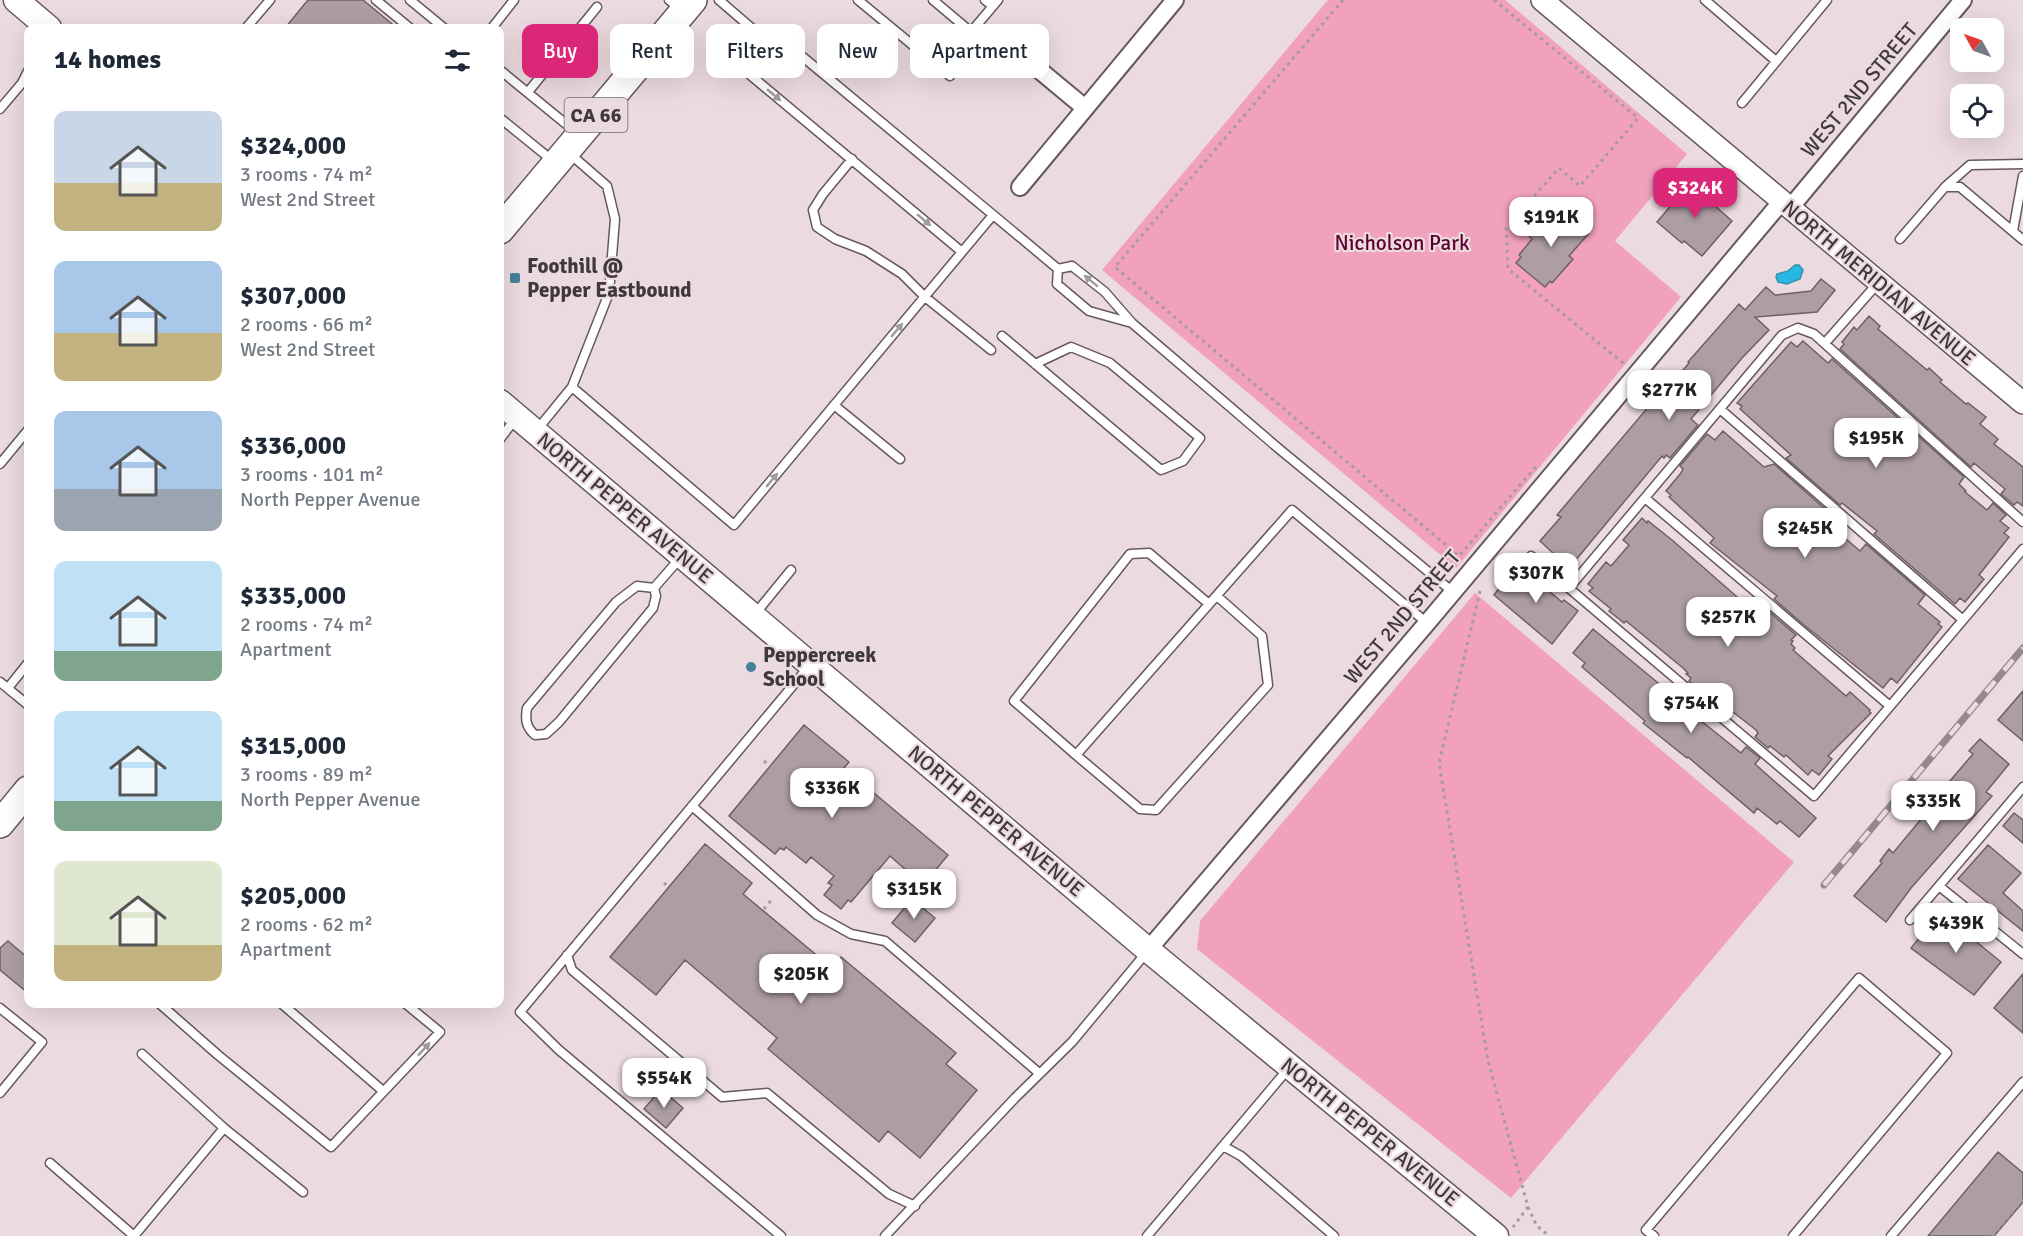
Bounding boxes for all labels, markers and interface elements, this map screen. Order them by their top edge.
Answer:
street label: WEST 2ND STREET [1795,17,1923,163]
north arrow [1950,18,2004,72]
map controls [1950,18,2004,138]
chip: Buy [522,24,598,78]
chip: Rent [610,24,694,78]
chip: Filters [706,24,805,78]
chip: New [817,24,898,78]
chip: Apartment [910,24,1049,78]
text: 14 homes [54,44,161,76]
icon: filters [441,44,474,77]
button: locate [1950,84,2004,138]
one-way arrow [766,88,781,101]
road number: CA 66 [564,98,628,132]
text: $324,000 [240,130,346,162]
icon: home [102,135,174,207]
text: 3 rooms · 74 m² [240,162,373,187]
pin: $324K [1653,168,1737,219]
text: $324K [1667,175,1723,200]
text: West 2nd Street [240,187,375,212]
street label: NORTH MERIDIAN AVENUE [1777,194,1981,372]
pin: $191K [1509,197,1593,248]
text: $191K [1523,204,1579,229]
one-way arrow [916,213,931,226]
park label: Nicholson Park [1335,230,1470,256]
place label: Foothill @ Pepper Eastbound [527,253,692,303]
marker: Foothill @ Pepper Eastbound [508,271,522,285]
one-way arrow [1084,276,1099,288]
text: $307,000 [240,280,346,312]
icon: home [102,285,174,357]
text: 2 rooms · 66 m² [240,312,373,337]
one-way arrow [890,322,903,338]
text: West 2nd Street [240,337,375,362]
pin: $277K [1627,370,1711,421]
text: $277K [1641,377,1697,402]
pin: $195K [1834,418,1918,469]
text: $195K [1848,425,1904,450]
street label: NORTH PEPPER AVENUE [532,427,718,589]
text: $336,000 [240,430,346,462]
icon: home [102,435,174,507]
text: 3 rooms · 101 m² [240,462,384,487]
one-way arrow [765,472,778,488]
text: North Pepper Avenue [240,487,420,512]
pin: $245K [1763,508,1847,559]
text: $245K [1777,515,1833,540]
street label: WEST 2ND STREET [1338,544,1466,690]
pin: $307K [1494,553,1578,604]
text: $307K [1508,560,1564,585]
text: $335,000 [240,580,346,612]
icon: home [102,585,174,657]
pin: $257K [1686,597,1770,648]
text: $257K [1700,604,1756,629]
text: 2 rooms · 74 m² [240,612,373,637]
text: Apartment [240,637,332,662]
place label: Peppercreek School [763,642,876,692]
marker: Peppercreek School [744,660,758,674]
pin: $754K [1649,683,1733,734]
text: $754K [1663,690,1719,715]
text: $315,000 [240,730,346,762]
icon: home [102,735,174,807]
street label: NORTH PEPPER AVENUE [903,740,1089,902]
text: 3 rooms · 89 m² [240,762,373,787]
pin: $336K [790,768,874,819]
text: $336K [804,775,860,800]
pin: $335K [1891,781,1975,832]
text: North Pepper Avenue [240,787,420,812]
text: $335K [1905,788,1961,813]
pin: $315K [872,869,956,920]
text: $315K [886,876,942,901]
text: $205,000 [240,880,346,912]
icon: home [102,885,174,957]
pin: $439K [1914,903,1998,954]
text: $439K [1928,910,1984,935]
text: 2 rooms · 62 m² [240,912,373,937]
text: Apartment [240,937,332,962]
pin: $205K [759,954,843,1005]
text: $205K [773,961,829,986]
one-way arrow [416,1042,430,1056]
street label: NORTH PEPPER AVENUE [1275,1052,1465,1212]
pin: $554K [622,1058,706,1109]
text: $554K [636,1065,692,1090]

